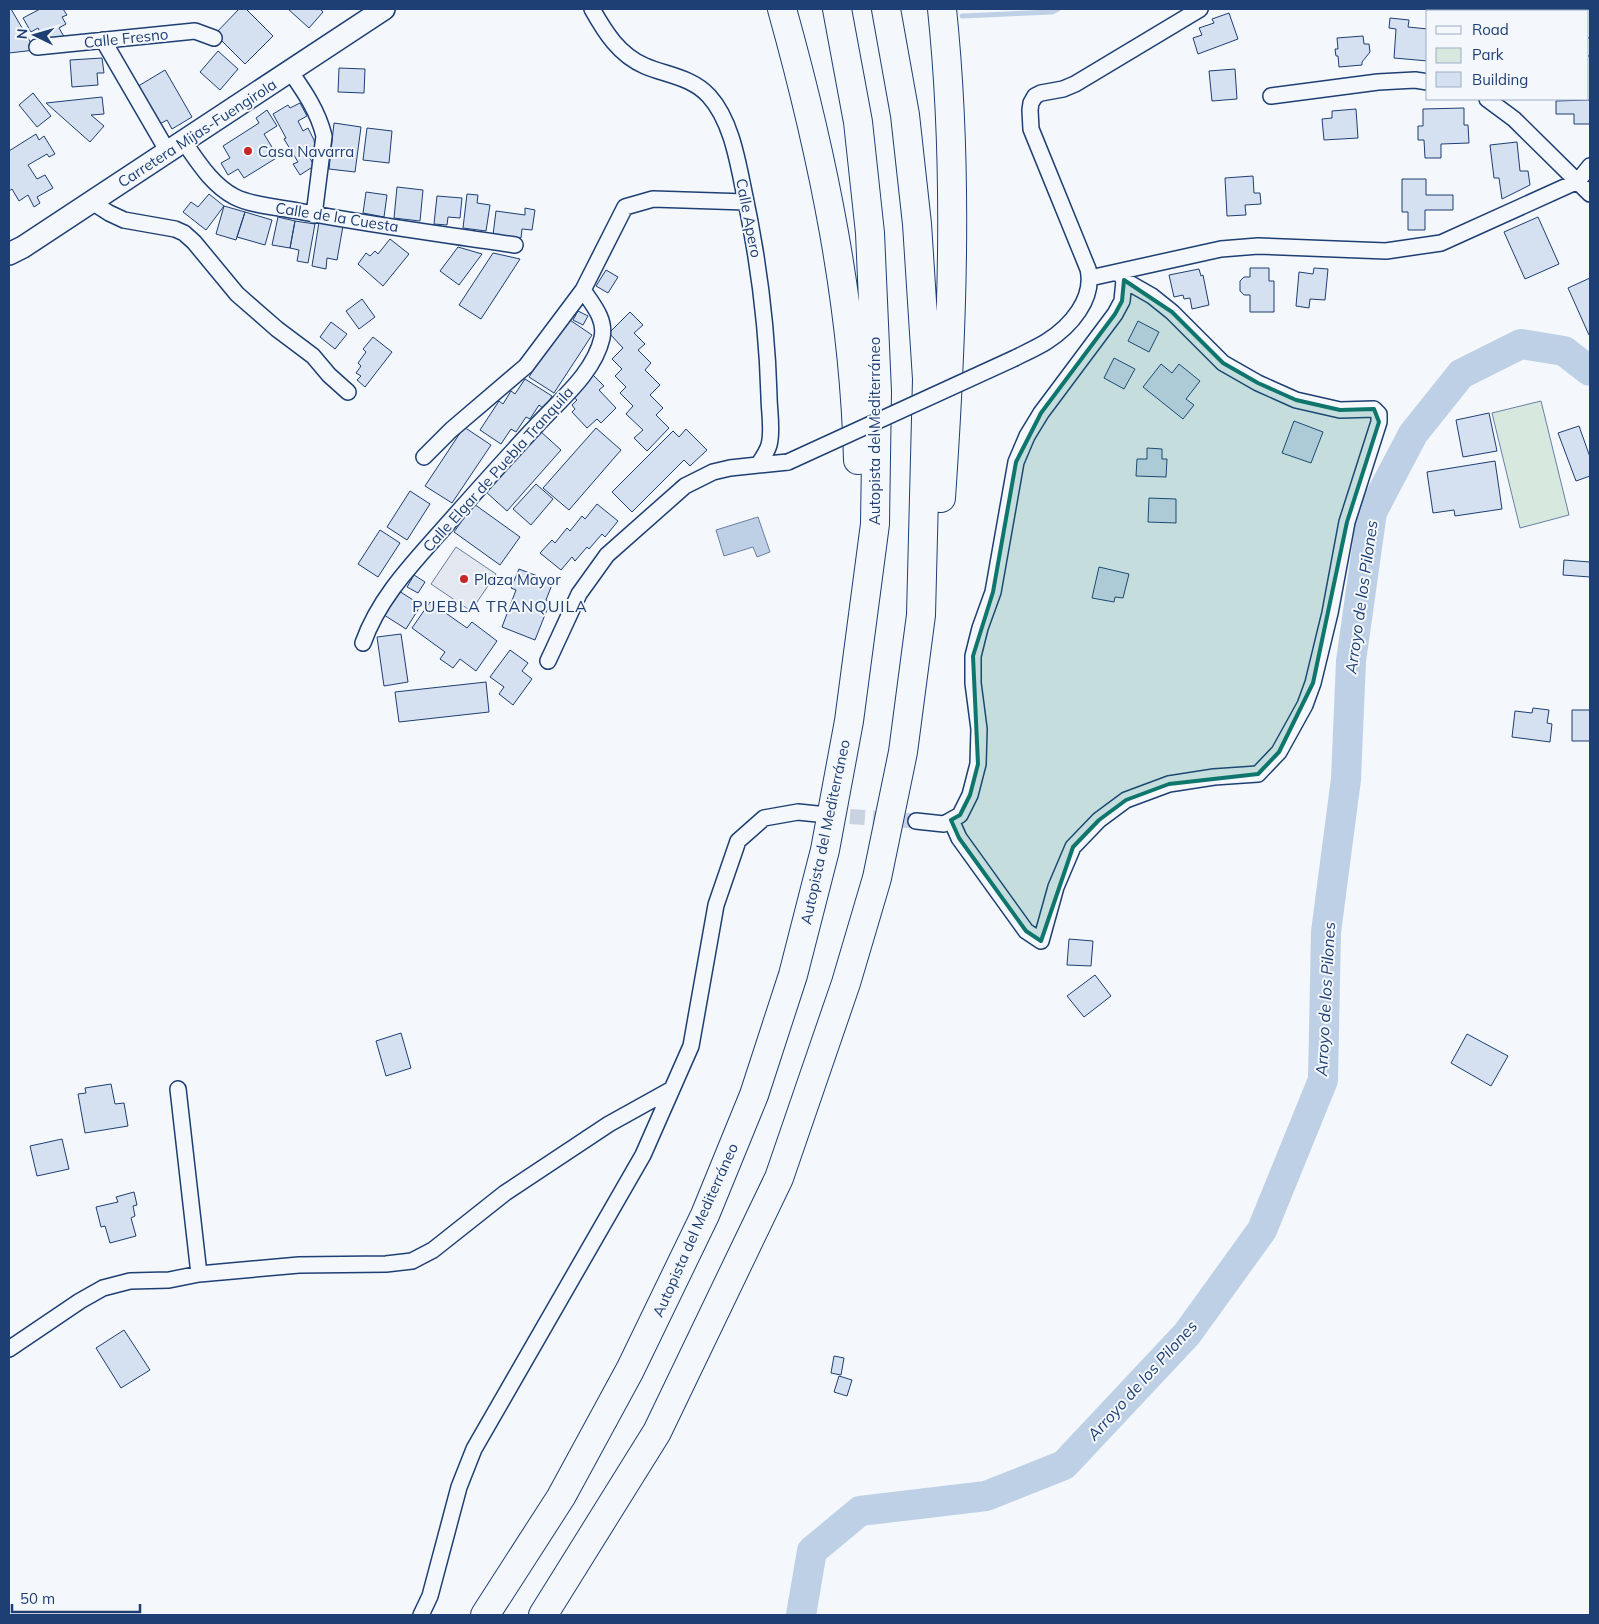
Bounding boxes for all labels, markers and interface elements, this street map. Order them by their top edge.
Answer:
north arrow [10,10,60,60]
legend [1426,10,1589,100]
text: Road [1472,20,1509,39]
street label: Calle Fresno [83,24,169,52]
text: N [13,28,31,40]
text: Park [1472,45,1504,64]
text: Building [1472,70,1528,89]
street label: Carretera Mijas-Fuengirola [114,75,280,191]
place label: Casa Navarra [258,142,354,161]
marker: Casa Navarra [242,145,254,157]
street label: Calle Apero [732,177,766,259]
street label: Calle de la Cuesta [274,198,400,236]
street label: Autopista del Mediterráneo [865,337,884,525]
street label: Calle Elgar de Puebla Tranquila [419,382,577,556]
water label: Arroyo de los Pilones [1340,519,1382,676]
place label: Plaza Mayor [474,570,561,589]
marker: Plaza Mayor [458,573,470,585]
district label: PUEBLA TRANQUILA [412,596,588,616]
street label: Autopista del Mediterráneo [796,738,854,926]
water label: Arroyo de los Pilones [1311,921,1339,1078]
street label: Autopista del Mediterráneo [648,1140,742,1320]
water label: Arroyo de los Pilones [1082,1316,1201,1445]
scale bar [12,1582,140,1614]
text: 50 m [20,1589,55,1608]

